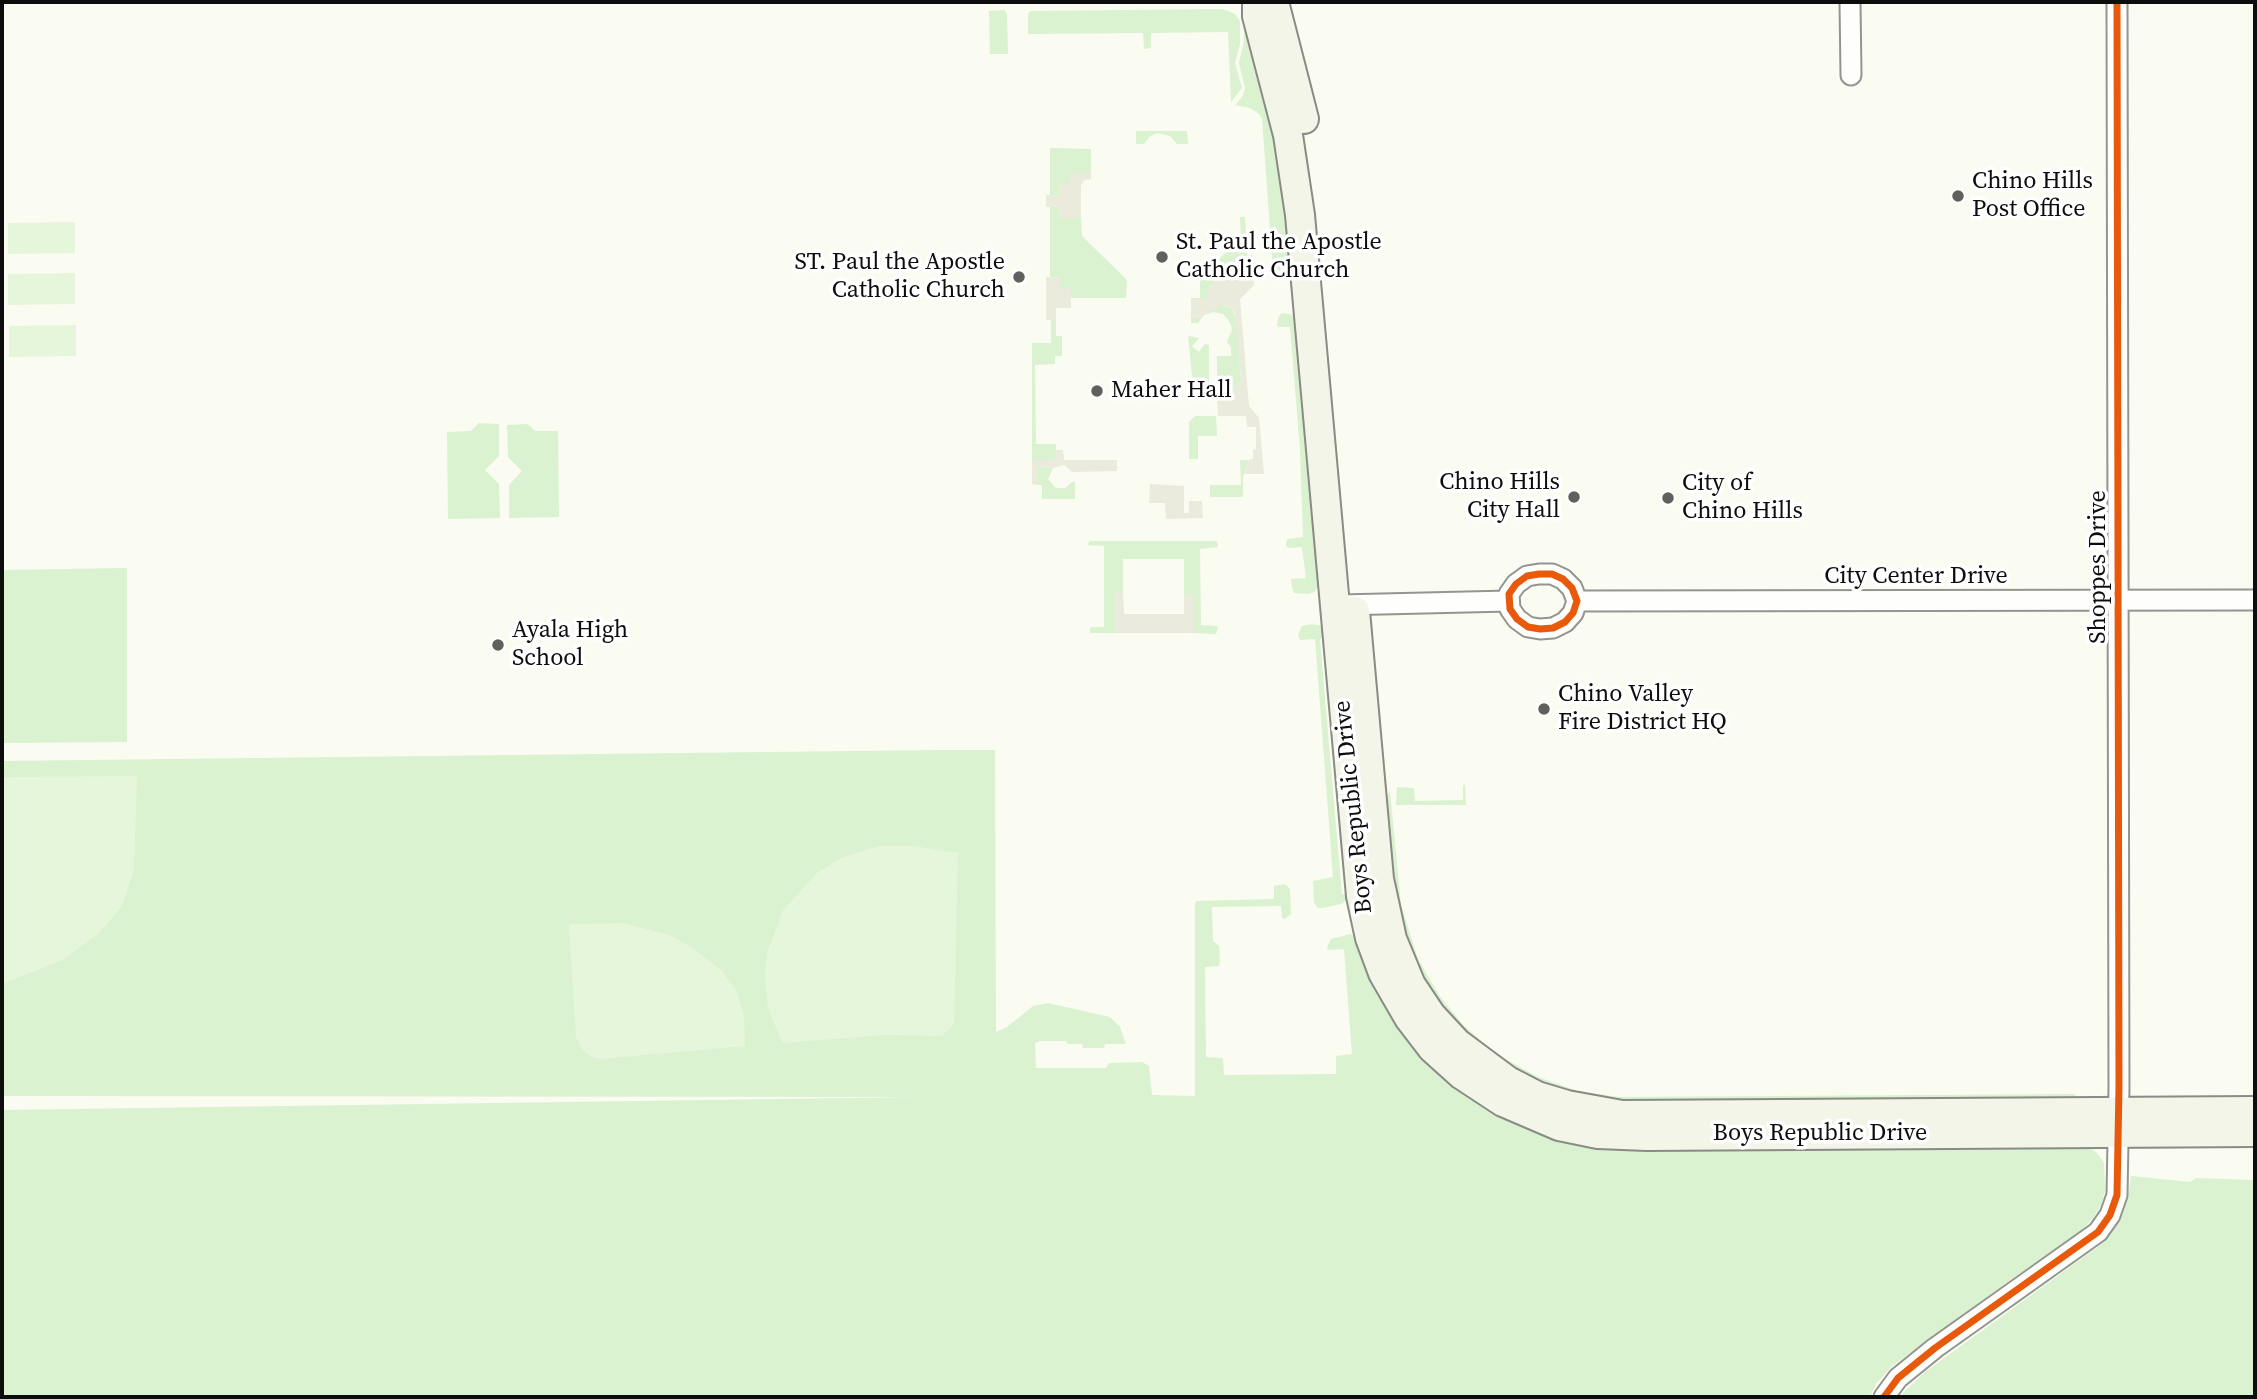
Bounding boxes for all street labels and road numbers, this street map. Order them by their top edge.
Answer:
street label: Shoppes Drive [2085,490,2113,644]
street label: City Center Drive [1824,563,2008,591]
street label: Boys Republic Drive [1328,699,1380,915]
street label: Boys Republic Drive [1713,1120,1927,1148]

